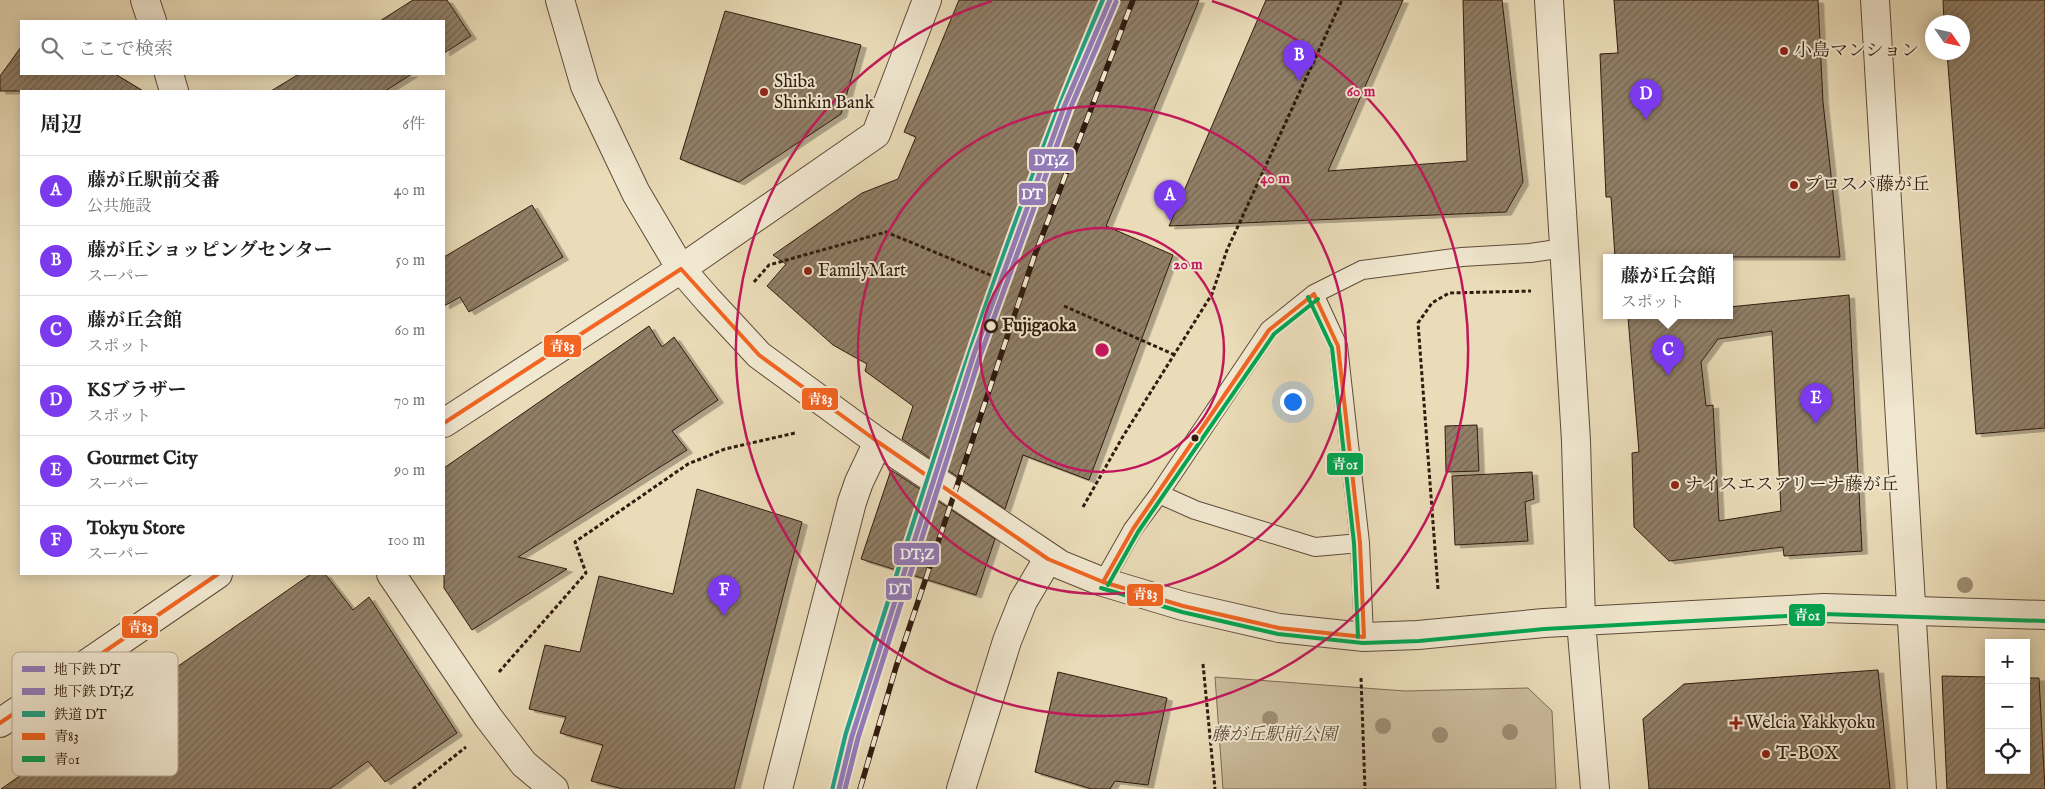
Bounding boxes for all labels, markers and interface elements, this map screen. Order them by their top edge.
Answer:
north arrow [1925,15,1970,60]
search box [20,20,445,75]
icon: search [38,34,66,62]
text: ここで検索 [78,38,173,62]
pin: B [1283,40,1315,81]
place label: 小島マンション [1794,40,1919,63]
marker: 小島マンション [1778,45,1790,57]
place label: Shiba Shinkin Bank [774,71,874,115]
pin: D [1630,79,1662,120]
text: 60 m [1347,82,1376,101]
marker: Shiba Shinkin Bank [758,86,770,98]
text: 周辺 [40,112,82,139]
text: 6件 [402,115,425,135]
line badge: DT;Z [1028,148,1075,172]
text: DT;Z [1034,152,1069,170]
text: 藤が丘駅前交番 [87,169,220,193]
text: 40 m [1260,169,1290,188]
place label: プロスパ藤が丘 [1804,174,1930,197]
marker: プロスパ藤が丘 [1788,179,1800,191]
pin: A [1154,180,1186,221]
text: A [51,181,61,201]
text: 40 m [393,181,425,201]
line badge: DT [1018,182,1047,206]
text: DT [1021,186,1044,204]
text: 公共施設 [87,197,151,217]
text: 藤が丘ショッピングセンター [87,239,332,263]
text: B [51,251,61,271]
text: 50 m [396,251,425,271]
popup [1603,254,1733,319]
text: 20 m [1173,255,1203,274]
place label: FamilyMart [818,260,906,283]
marker: FamilyMart [802,265,814,277]
text: 藤が丘会館 [1620,265,1716,289]
text: スーパー [87,267,149,287]
text: スポット [1620,293,1685,313]
text: 藤が丘会館 [87,309,182,333]
place label: Fujigaoka [1002,315,1078,338]
marker: Fujigaoka [984,319,998,333]
text: C [50,321,62,341]
text: 60 m [395,321,425,341]
line badge: 青83 [543,334,582,358]
pin: C [1652,335,1684,376]
text: スポット [87,337,151,357]
text: 青83 [550,338,574,356]
centre of rings [1093,341,1111,359]
text: KSブラザー [87,379,186,403]
pin: E [1800,383,1832,424]
line badge: 青83 [801,387,839,411]
your location [1280,389,1306,415]
text: D [50,391,62,411]
text: 70 m [394,391,425,411]
text: 青83 [808,391,832,409]
text: スポット [87,407,151,427]
unlabelled marker [1190,433,1200,443]
text: Gourmet City [87,447,198,471]
line badge: 青01 [1326,452,1364,476]
text: 青01 [1332,456,1358,474]
text: E [50,461,62,481]
text: 90 m [394,461,425,481]
place label: ナイスエスアリーナ藤が丘 [1685,474,1899,497]
text: スーパー [87,475,149,495]
marker: ナイスエスアリーナ藤が丘 [1669,479,1681,491]
text: Tokyu Store [87,517,185,541]
text: F [51,531,61,551]
text: 100 m [388,531,425,551]
line badge: DT;Z [893,542,940,566]
text: スーパー [87,545,149,565]
text: DT;Z [900,546,935,564]
pin: F [708,575,740,616]
line badge: DT [885,577,913,601]
text: DT [888,581,911,599]
line badge: 青83 [1126,583,1164,607]
text: 青83 [1133,586,1157,604]
line badge: 青01 [1788,603,1826,627]
text: 青01 [1794,607,1820,625]
line badge: 青83 [121,615,159,639]
text: 青83 [128,619,152,637]
map controls [1985,639,2030,774]
button: + [1985,639,2030,684]
legend [12,652,178,776]
text: 地下鉄 DT [54,661,121,679]
text: 地下鉄 DT;Z [54,683,134,701]
button: − [1985,684,2030,729]
text: 鉄道 DT [54,706,107,724]
place label: Welcia Yakkyoku [1746,712,1876,735]
marker: Welcia Yakkyoku [1730,717,1742,729]
park label: 藤が丘駅前公園 [1211,724,1340,747]
text: 青83 [54,728,79,746]
button: locate [1985,729,2030,774]
place label: T-BOX [1776,743,1839,766]
marker: T-BOX [1760,748,1772,760]
text: 青01 [54,751,80,769]

